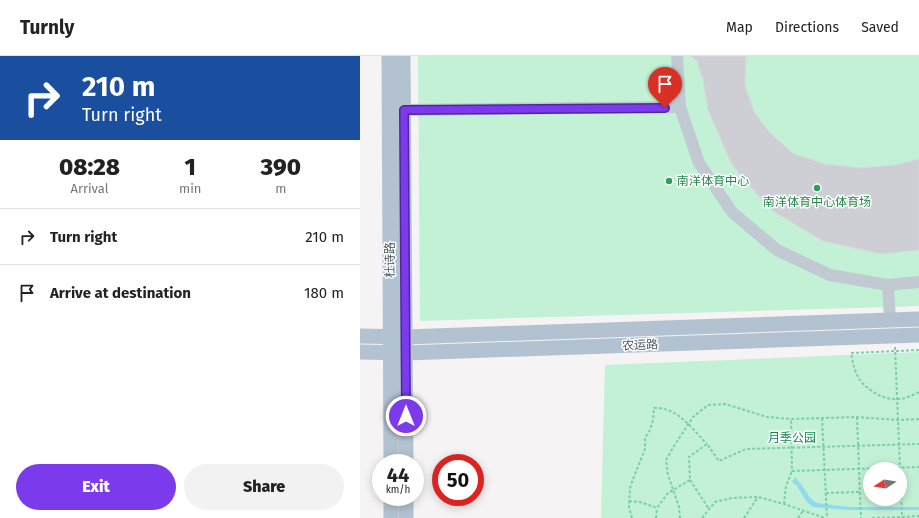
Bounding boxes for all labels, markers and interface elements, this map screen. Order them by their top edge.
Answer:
text: Turnly [20,16,74,39]
text: Map [726,19,753,36]
text: Directions [775,19,839,36]
text: Saved [861,19,899,36]
pin [648,67,682,108]
text: 210 m [82,70,156,103]
icon: right [16,72,68,124]
icon: arrive [654,73,676,95]
text: Turn right [82,104,162,126]
text: 08:28 [59,153,120,181]
text: 1 [185,153,196,181]
text: 390 [261,153,301,181]
place label: 南洋体育中心 [677,174,749,188]
marker: 南洋体育中心 [664,176,674,186]
text: Arrival [70,181,109,196]
text: min [179,181,201,196]
text: m [275,181,286,196]
marker: 南洋体育中心体育场 [812,183,822,193]
place label: 南洋体育中心体育场 [763,195,871,209]
icon: right [16,226,38,248]
text: Turn right [50,228,117,246]
text: 210 m [305,228,344,246]
street label: 杜诗路 [383,242,397,278]
icon: arrive [16,282,38,304]
text: Arrive at destination [50,284,191,302]
text: 180 m [304,284,344,302]
street label: 农运路 [622,337,658,353]
position arrow [385,395,427,437]
park label: 月季公园 [768,431,816,445]
speed limit sign: 50 [432,454,484,506]
north arrow [863,462,907,506]
map controls [863,462,907,506]
text: 44 [387,463,409,487]
button: Exit [16,464,176,510]
button: Share [184,464,344,510]
text: km/h [386,484,410,496]

